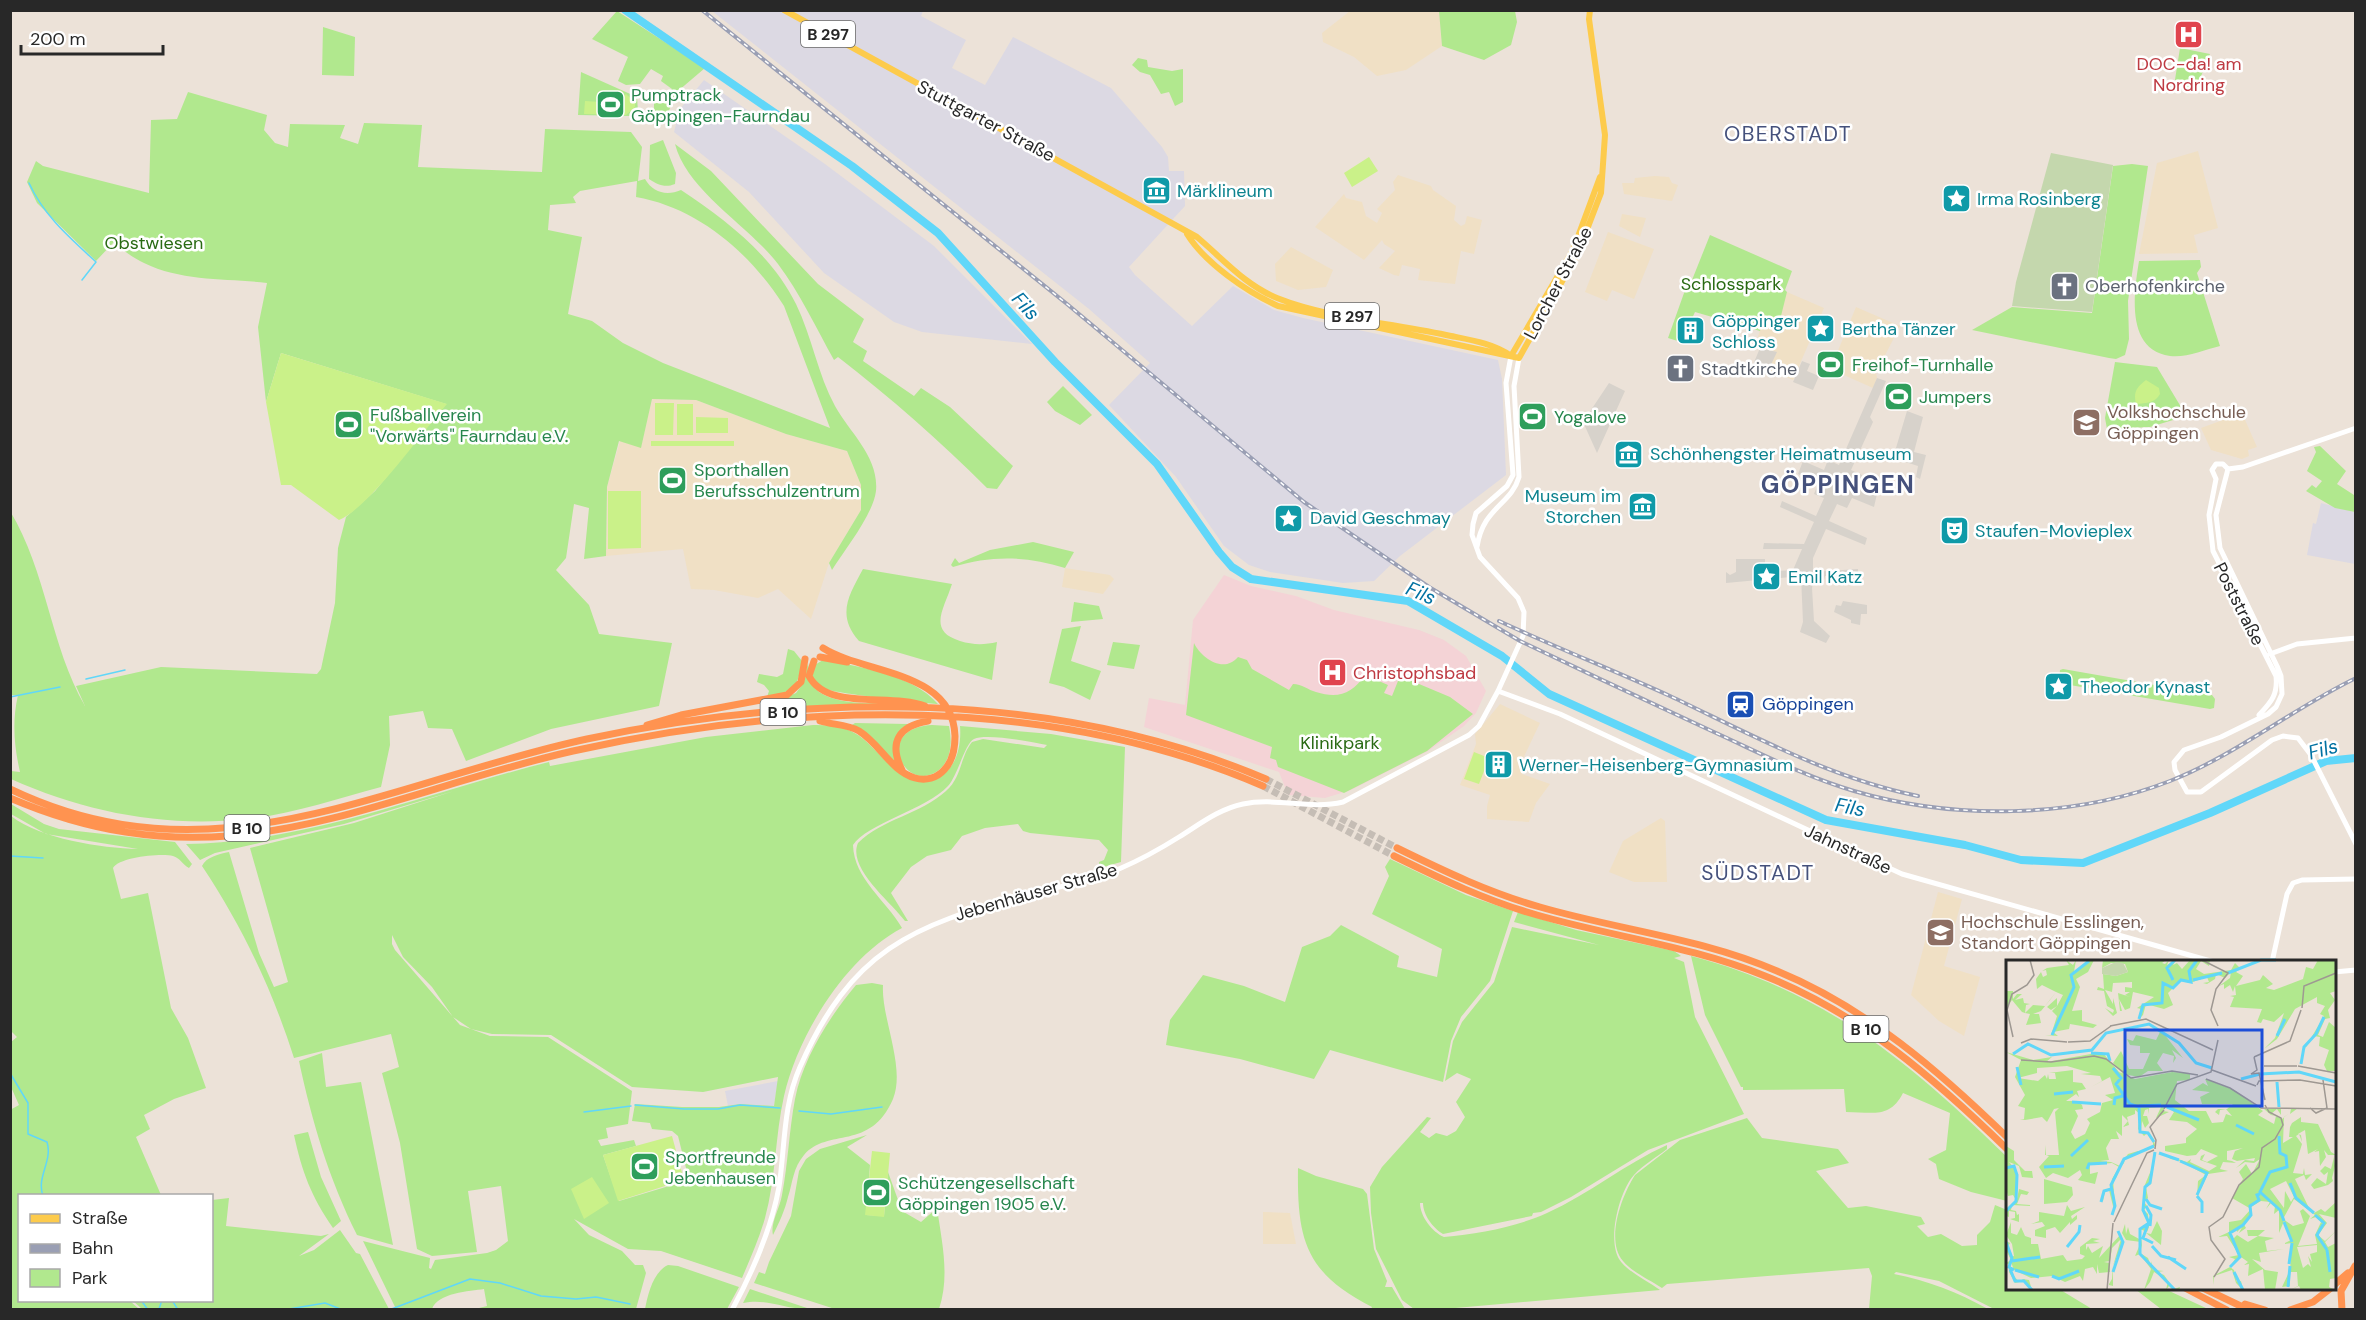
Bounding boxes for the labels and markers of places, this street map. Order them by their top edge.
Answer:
hospital icon: DOC-da! am Nordring [2173,19,2205,51]
place label: DOC-da! am Nordring [2136,52,2242,97]
place label: Pumptrack Göppingen-Faurndau [631,83,810,128]
sports icon: Pumptrack Göppingen-Faurndau [594,89,626,121]
museum icon: Märklineum [1140,175,1172,207]
place label: Märklineum [1177,179,1273,203]
place icon: Irma Rosinberg [1940,183,1972,215]
place label: Irma Rosinberg [1977,187,2101,211]
church icon: Oberhofenkirche [2048,270,2080,302]
place label: Oberhofenkirche [2085,274,2225,298]
place label: Göppinger Schloss [1712,309,1800,354]
place icon: Bertha Tänzer [1805,313,1837,345]
building icon: Göppinger Schloss [1675,315,1707,347]
place label: Bertha Tänzer [1842,317,1956,341]
sports icon: Freihof-Turnhalle [1815,349,1847,381]
church icon: Stadtkirche [1664,353,1696,385]
place label: Freihof-Turnhalle [1852,353,1993,377]
place label: Stadtkirche [1701,357,1797,381]
sports icon: Jumpers [1882,381,1914,413]
place label: Jumpers [1919,385,1992,409]
place label: Volkshochschule Göppingen [2107,400,2246,445]
sports icon: Yogalove [1517,401,1549,433]
place label: Fußballverein "Vorwärts" Faurndau e.V. [370,403,568,448]
place label: Yogalove [1554,405,1627,429]
school or university icon: Volkshochschule Göppingen [2070,406,2102,438]
sports icon: Fußballverein "Vorwärts" Faurndau e.V. [333,409,365,441]
museum icon: Schönhengster Heimatmuseum [1613,438,1645,470]
place label: Schönhengster Heimatmuseum [1650,442,1912,466]
place label: Sporthallen Berufsschulzentrum [694,458,860,503]
sports icon: Sporthallen Berufsschulzentrum [657,464,689,496]
place label: Museum im Storchen [1525,484,1621,529]
museum icon: Museum im Storchen [1626,490,1658,522]
place icon: David Geschmay [1273,502,1305,534]
place label: David Geschmay [1310,506,1451,530]
theatre icon: Staufen-Movieplex [1938,515,1970,547]
place label: Staufen-Movieplex [1975,519,2132,543]
place icon: Emil Katz [1751,561,1783,593]
place label: Emil Katz [1788,565,1862,589]
hospital icon: Christophsbad [1316,657,1348,689]
place label: Christophsbad [1353,661,1476,685]
place icon: Theodor Kynast [2043,671,2075,703]
place label: Theodor Kynast [2080,675,2210,699]
station icon: Göppingen [1725,688,1757,720]
place label: Göppingen [1762,692,1854,716]
building icon: Werner-Heisenberg-Gymnasium [1482,749,1514,781]
place label: Werner-Heisenberg-Gymnasium [1519,753,1793,777]
place label: Hochschule Esslingen, Standort Göppingen [1961,910,2144,955]
school or university icon: Hochschule Esslingen, Standort Göppingen [1924,916,1956,948]
place label: Sportfreunde Jebenhausen [665,1145,776,1190]
sports icon: Sportfreunde Jebenhausen [628,1151,660,1183]
place label: Schützengesellschaft Göppingen 1905 e.V. [898,1171,1075,1216]
sports icon: Schützengesellschaft Göppingen 1905 e.V. [861,1177,893,1209]

